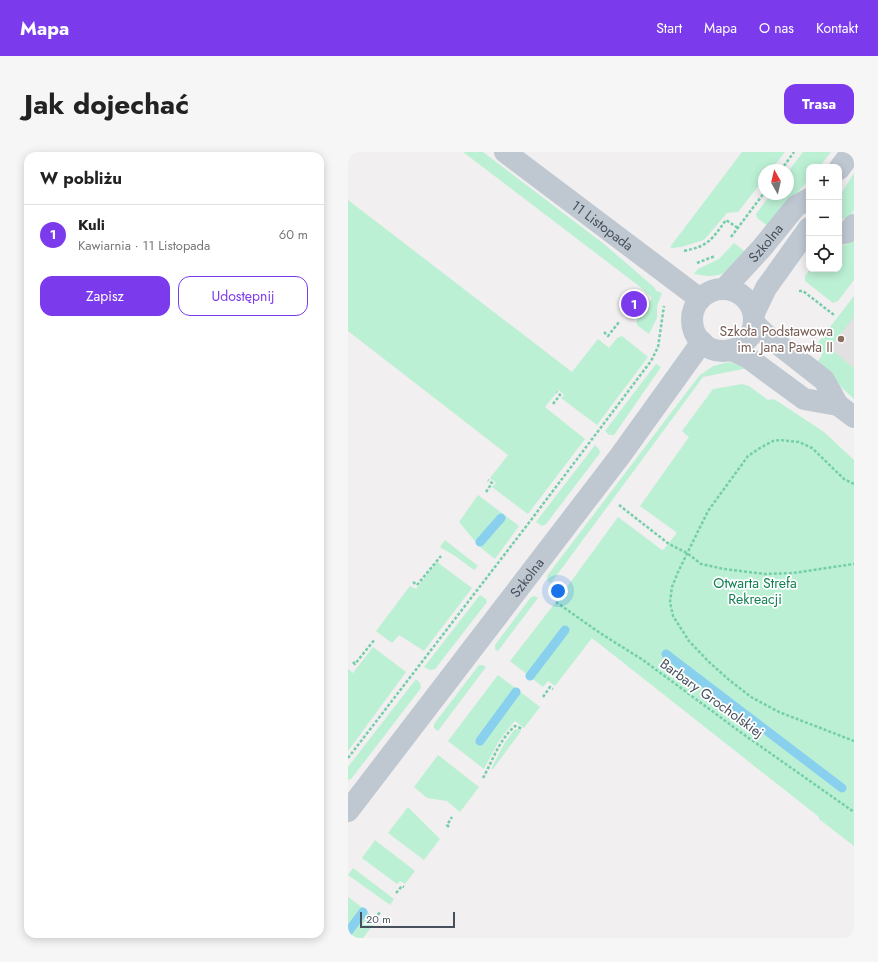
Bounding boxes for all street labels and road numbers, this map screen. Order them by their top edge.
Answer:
street label: 11 Listopada [567,196,638,255]
street label: Szkolna [743,219,788,267]
street label: Szkolna [505,554,548,602]
street label: Barbary Grocholskiej [656,654,768,742]

